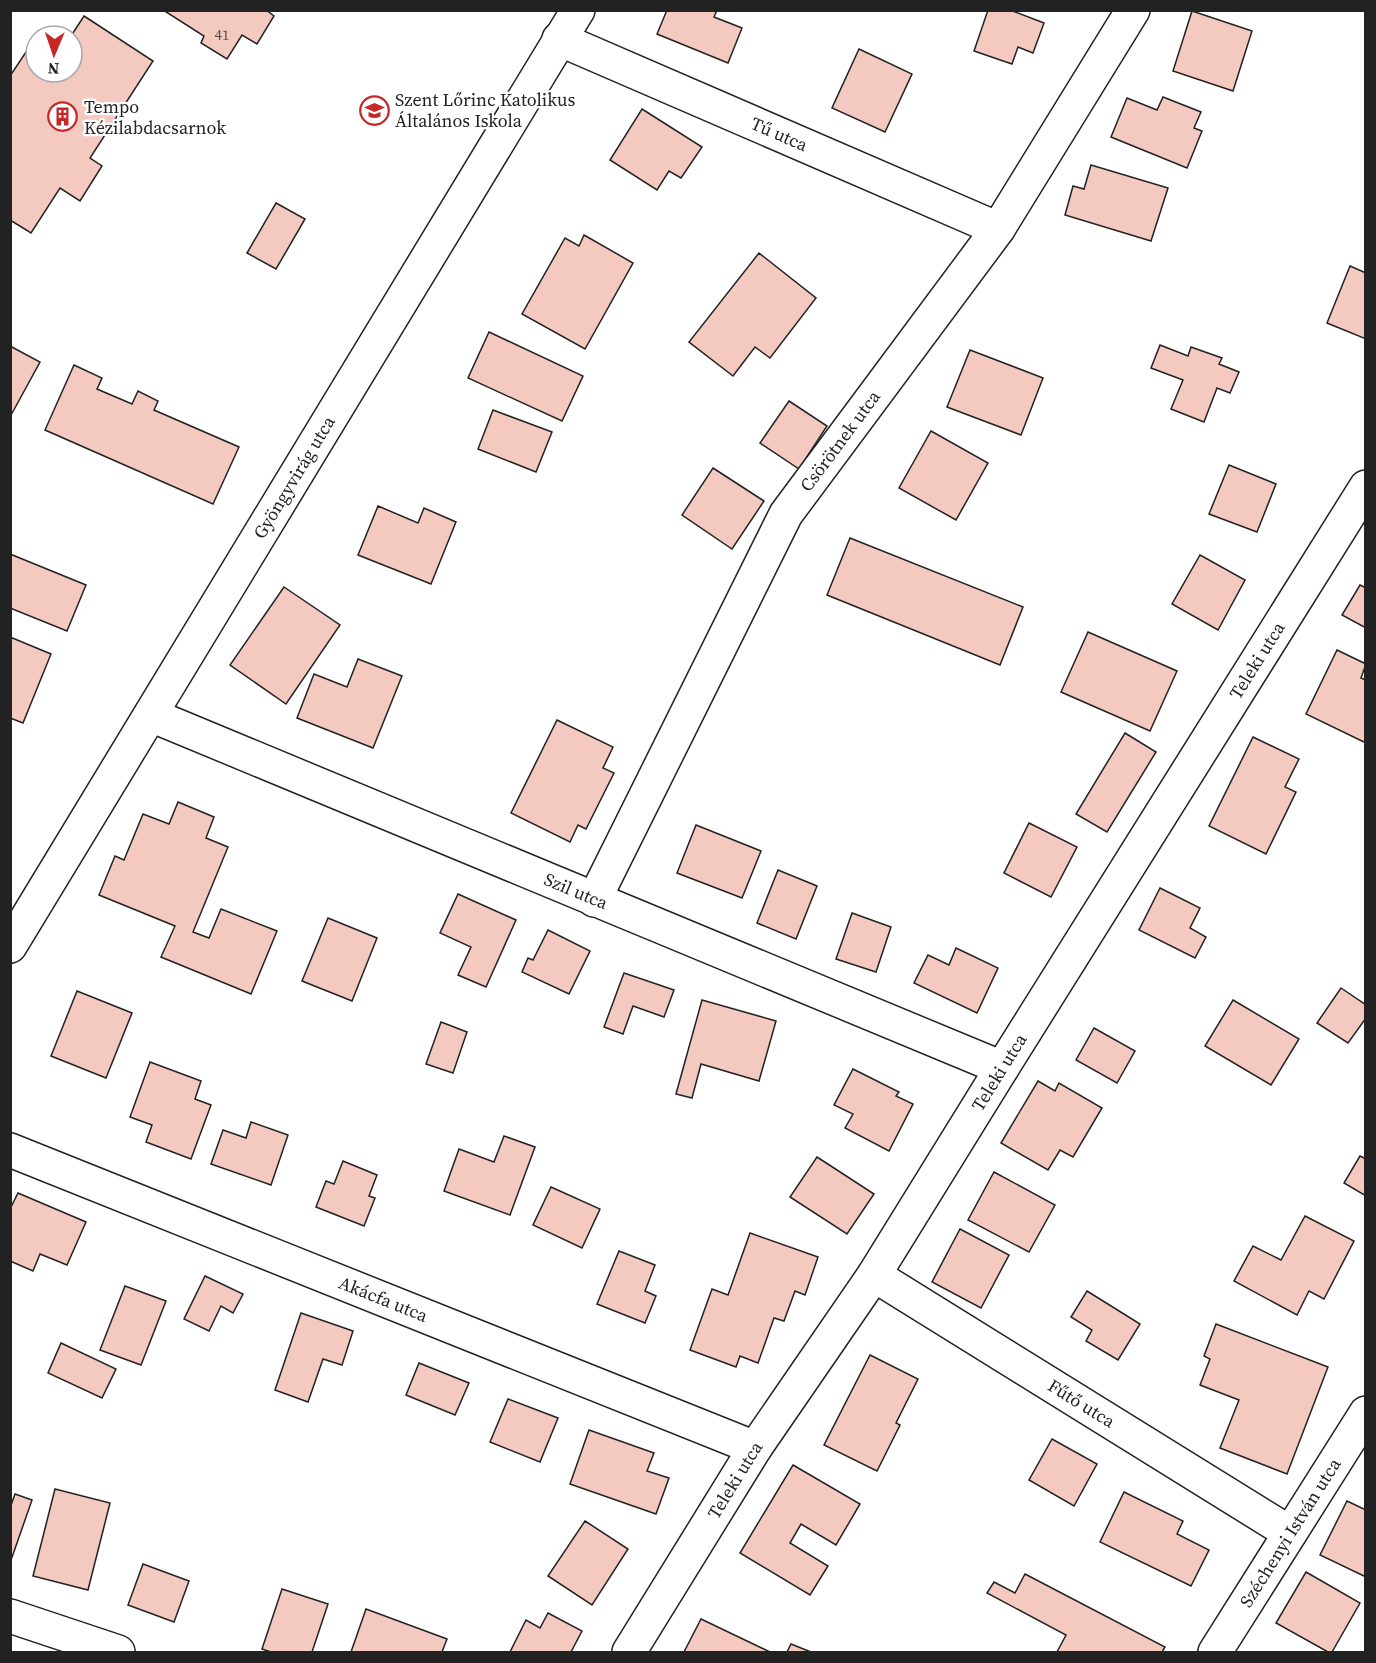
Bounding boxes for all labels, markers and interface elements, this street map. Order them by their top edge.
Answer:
north arrow [24,24,84,84]
house number: 41 [214,24,230,45]
text: N [47,58,60,80]
place label: Szent Lőrinc Katolikus Általános Iskola [395,87,576,133]
place label: Tempo Kézilabdacsarnok [84,94,226,140]
school or university icon: Szent Lőrinc Katolikus Általános Iskola [358,94,390,126]
building icon: Tempo Kézilabdacsarnok [47,101,79,133]
street label: Tű utca [747,111,812,157]
street label: Csörötnek utca [794,384,886,497]
street label: Gyöngyvirág utca [247,410,341,543]
street label: Teleki utca [1223,616,1291,704]
street label: Szil utca [540,866,612,915]
street label: Teleki utca [965,1028,1033,1116]
street label: Akácfa utca [335,1270,432,1328]
street label: Fűtő utca [1043,1373,1121,1434]
street label: Teleki utca [701,1435,769,1523]
street label: Széchenyi István utca [1233,1452,1347,1612]

